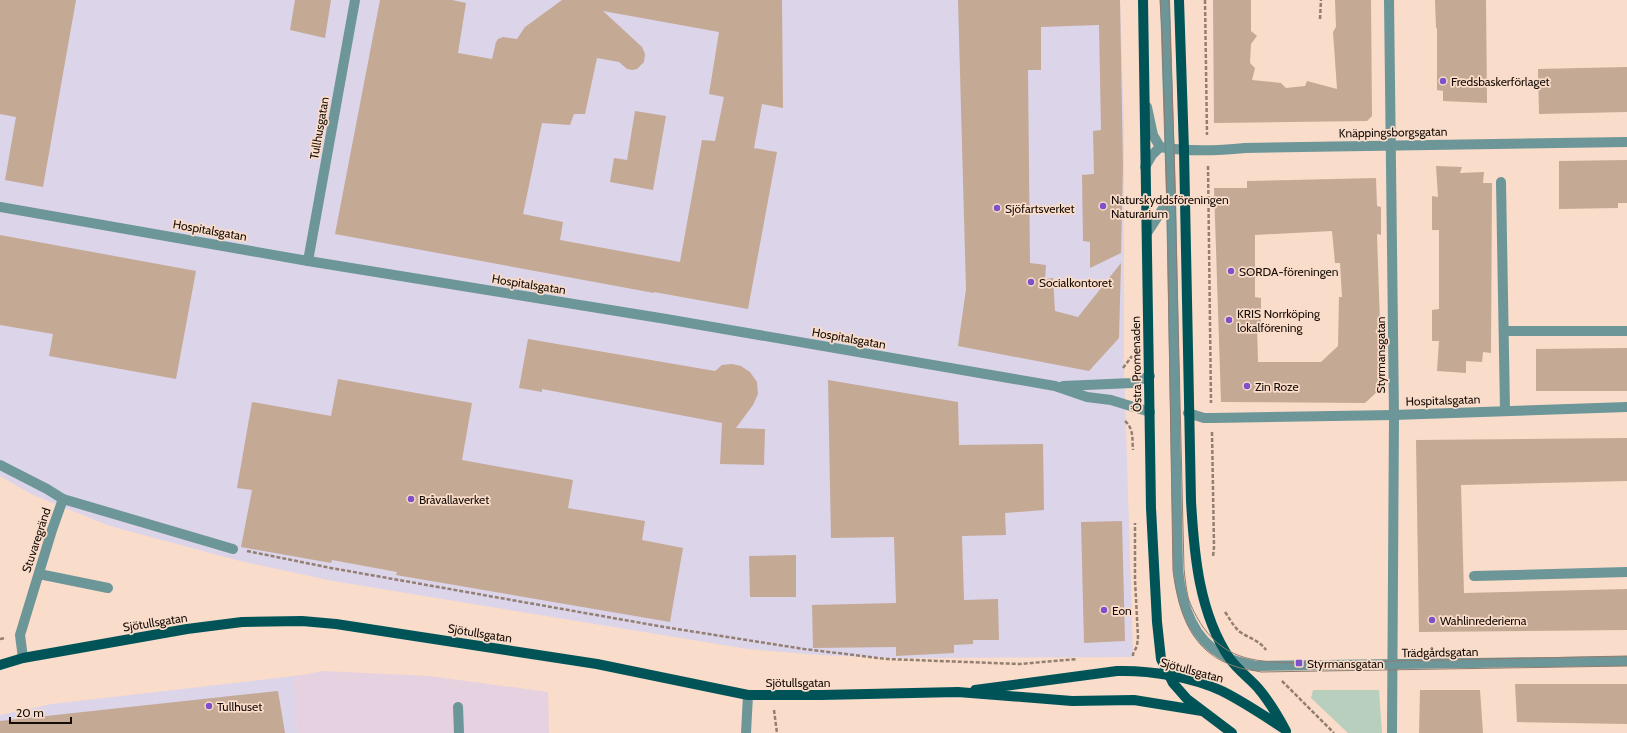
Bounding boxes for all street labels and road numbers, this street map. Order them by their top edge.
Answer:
street label: Tullhusgatan [306,95,332,160]
street label: Knäppingsborgsgatan [1338,124,1448,140]
street label: Hospitalsgatan [172,216,248,244]
street label: Hospitalsgatan [491,271,567,297]
street label: Östra Promenaden [1128,316,1144,412]
street label: Styrmansgatan [1373,316,1388,393]
street label: Hospitalsgatan [811,324,887,352]
street label: Hospitalsgatan [1405,391,1481,409]
street label: Stuvaregränd [18,506,54,574]
street label: Sjötullsgatan [122,609,189,634]
street label: Sjötullsgatan [447,621,514,646]
street label: Trädgårdsgatan [1402,644,1479,660]
street label: Sjötullsgatan [1159,654,1226,686]
street label: Sjötullsgatan [765,675,831,690]

